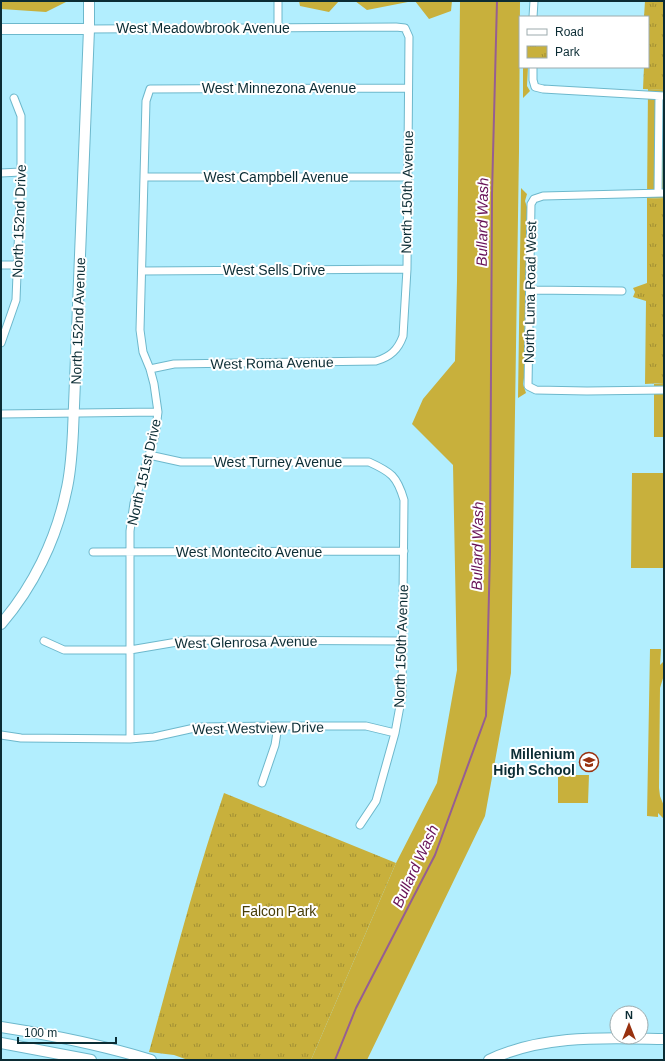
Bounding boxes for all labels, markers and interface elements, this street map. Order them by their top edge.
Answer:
legend [519,16,649,68]
street label: West Meadowbrook Avenue [116,20,290,36]
text: Road [555,25,584,39]
text: Park [555,45,581,59]
street label: West Minnezona Avenue [202,80,356,96]
street label: North 150th Avenue [398,130,416,254]
street label: North 152nd Drive [9,164,29,278]
street label: West Campbell Avenue [203,169,349,185]
water label: Bullard Wash [473,177,491,267]
street label: North Luna Road West [521,221,539,363]
street label: North 152nd Avenue [68,257,88,385]
street label: West Sells Drive [223,262,325,278]
street label: West Roma Avenue [210,354,334,372]
street label: North 151st Drive [124,417,164,527]
street label: West Turney Avenue [214,454,343,470]
water label: Bullard Wash [468,501,486,591]
street label: West Montecito Avenue [176,544,322,560]
street label: North 150th Avenue [391,584,411,708]
street label: West Glenrosa Avenue [175,633,318,651]
street label: West Westview Drive [192,719,324,737]
place label: Millenium High School [493,746,575,778]
school or university icon: Millenium High School [578,751,600,773]
water label: Bullard Wash [389,822,441,910]
park label: Falcon Park [242,903,317,919]
north arrow [609,1005,649,1045]
text: N [625,1009,633,1021]
scale bar [18,1019,116,1045]
text: 100 m [24,1026,57,1040]

